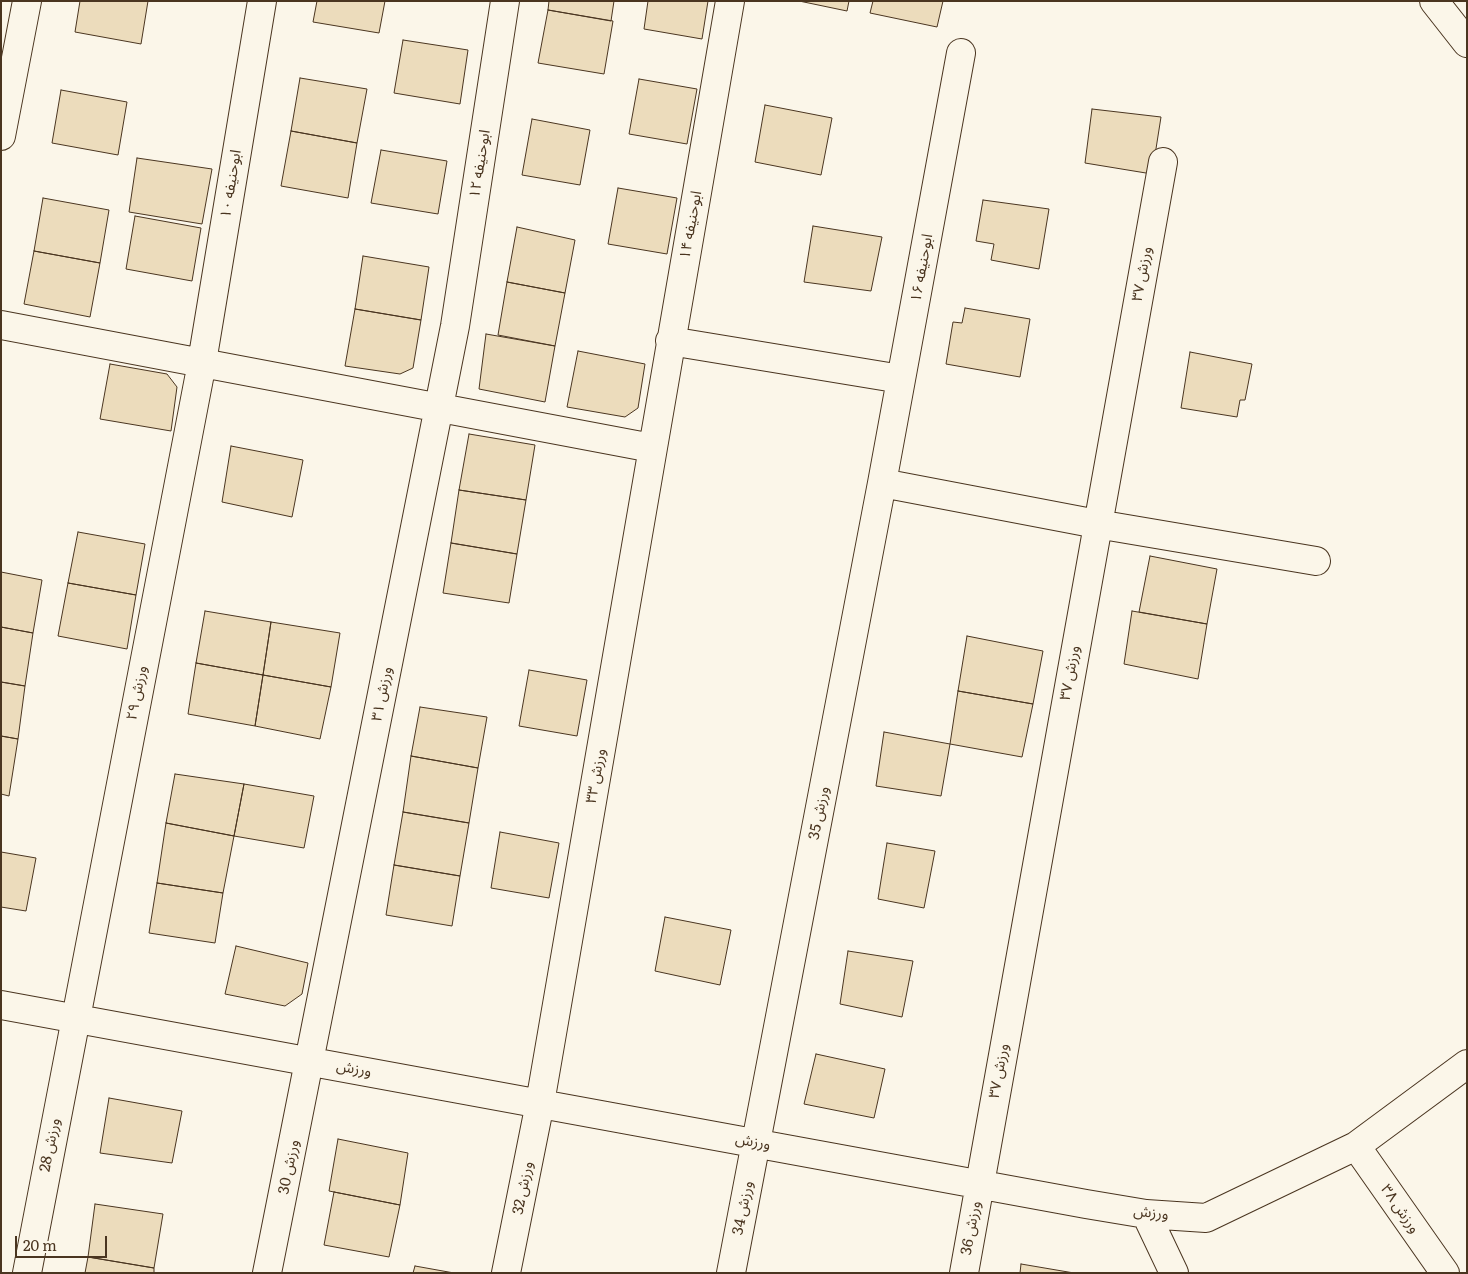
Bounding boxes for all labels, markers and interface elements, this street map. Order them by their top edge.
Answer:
street label: ابوحنیفه ۱۲ [466,128,494,200]
street label: ابوحنیفه ۱۰ [217,148,245,220]
street label: ابوحنیفه ۱۴ [676,189,706,261]
street label: ابوحنیفه ۱۶ [907,232,937,304]
street label: ورزش ۳۷ [1128,245,1156,303]
street label: ورزش ۳۷ [1056,644,1084,702]
street label: ورزش ۲۹ [123,664,151,722]
street label: ورزش ۳۱ [368,665,396,723]
street label: ورزش ۳۳ [582,747,610,805]
street label: ورزش 35 [805,785,833,841]
street label: ورزش ۳۷ [985,1042,1013,1100]
street label: ورزش [335,1057,373,1081]
street label: ورزش 28 [36,1117,64,1173]
street label: ورزش [734,1130,772,1154]
street label: ورزش 30 [275,1138,303,1196]
street label: ورزش 32 [509,1160,537,1216]
street label: ورزش 34 [729,1179,757,1237]
street label: ورزش ۳۸ [1377,1181,1423,1237]
street label: ورزش 36 [957,1200,985,1256]
street label: ورزش [1132,1202,1170,1224]
scale bar [18,1226,110,1258]
text: 20 m [23,1233,57,1256]

